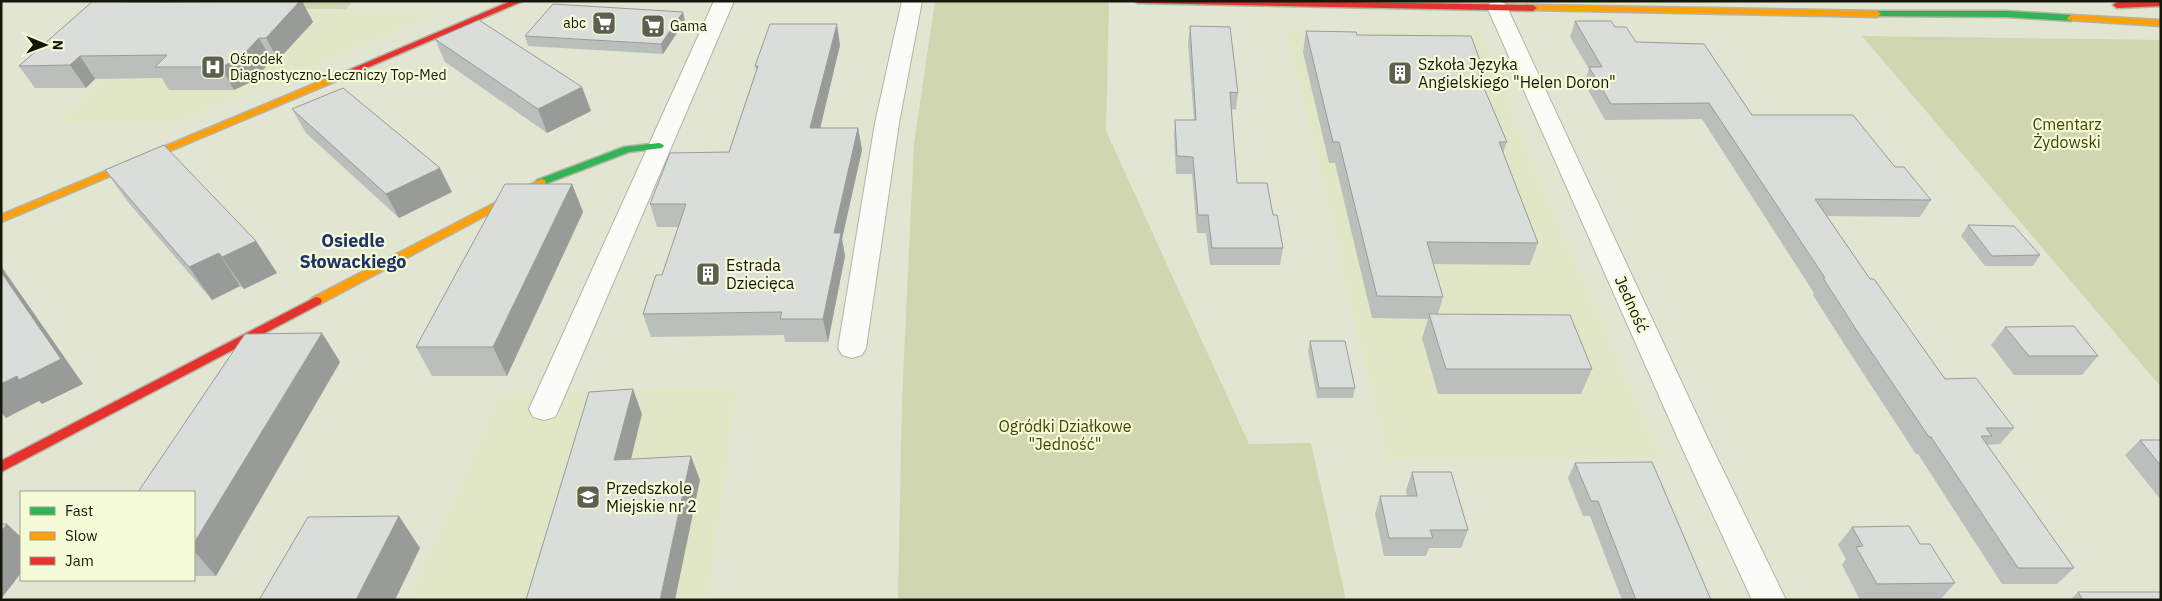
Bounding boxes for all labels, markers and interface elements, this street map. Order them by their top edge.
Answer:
supermarket icon: abc [591,10,617,36]
supermarket icon: Gama [640,13,666,39]
place label: abc [563,14,586,32]
place label: Gama [670,17,707,35]
north arrow [20,20,70,70]
text: N [49,40,67,50]
place label: Ośrodek Diagnostyczno-Leczniczy Top-Med [230,50,447,84]
hospital icon: Ośrodek Diagnostyczno-Leczniczy Top-Med [200,54,226,80]
place label: Szkoła Języka Angielskiego "Helen Doron" [1418,54,1616,92]
building icon: Szkoła Języka Angielskiego "Helen Doron" [1387,60,1413,86]
park label: Cmentarz Żydowski [2032,114,2102,152]
district label: Osiedle Słowackiego [300,229,406,273]
place label: Estrada Dziecięca [726,255,795,293]
building icon: Estrada Dziecięca [695,261,721,287]
street label: Jedność [1611,272,1653,336]
park label: Ogródki Działkowe "Jedność" [998,416,1132,454]
place label: Przedszkole Miejskie nr 2 [606,478,697,516]
school or university icon: Przedszkole Miejskie nr 2 [575,484,601,510]
legend [20,491,195,581]
text: Fast [65,501,93,520]
text: Slow [65,526,98,545]
text: Jam [65,551,94,570]

